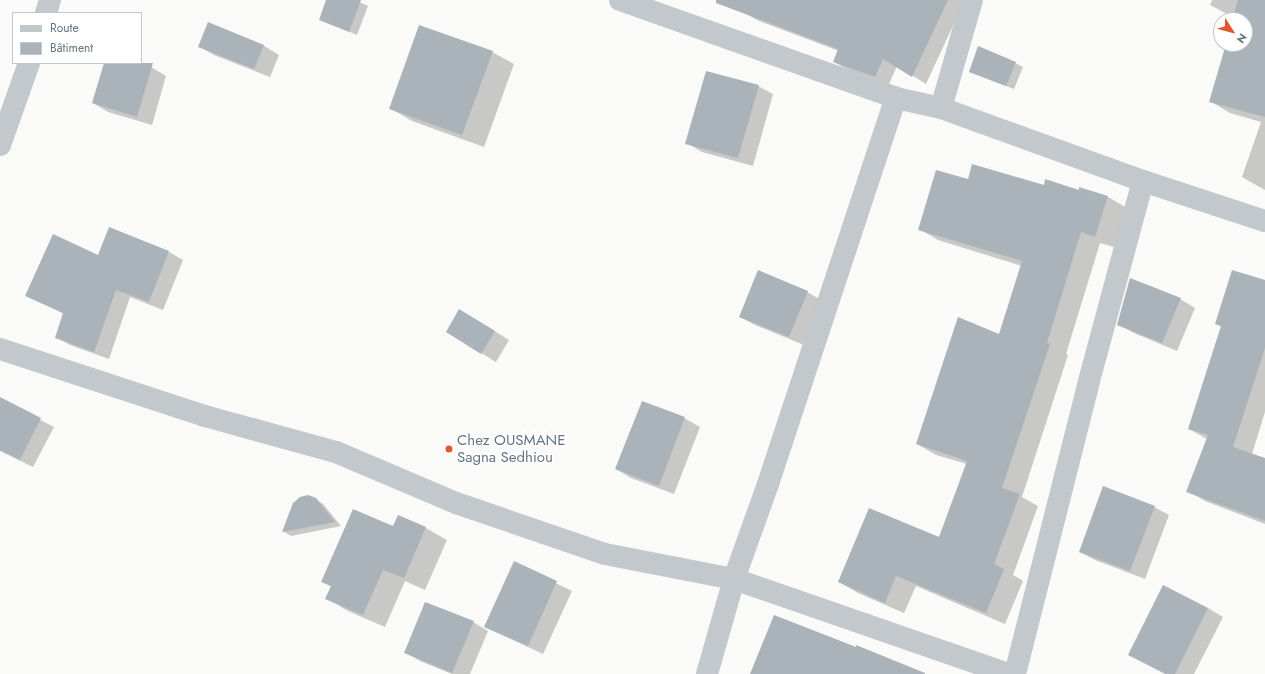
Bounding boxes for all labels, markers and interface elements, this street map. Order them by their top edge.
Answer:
legend [12,12,142,64]
north arrow [1213,12,1253,52]
text: Route [50,19,79,37]
text: N [1233,30,1251,47]
text: Bâtiment [50,39,93,57]
place label: Chez OUSMANE Sagna Sedhiou [457,431,565,466]
marker: Chez OUSMANE Sagna Sedhiou [444,444,454,454]

